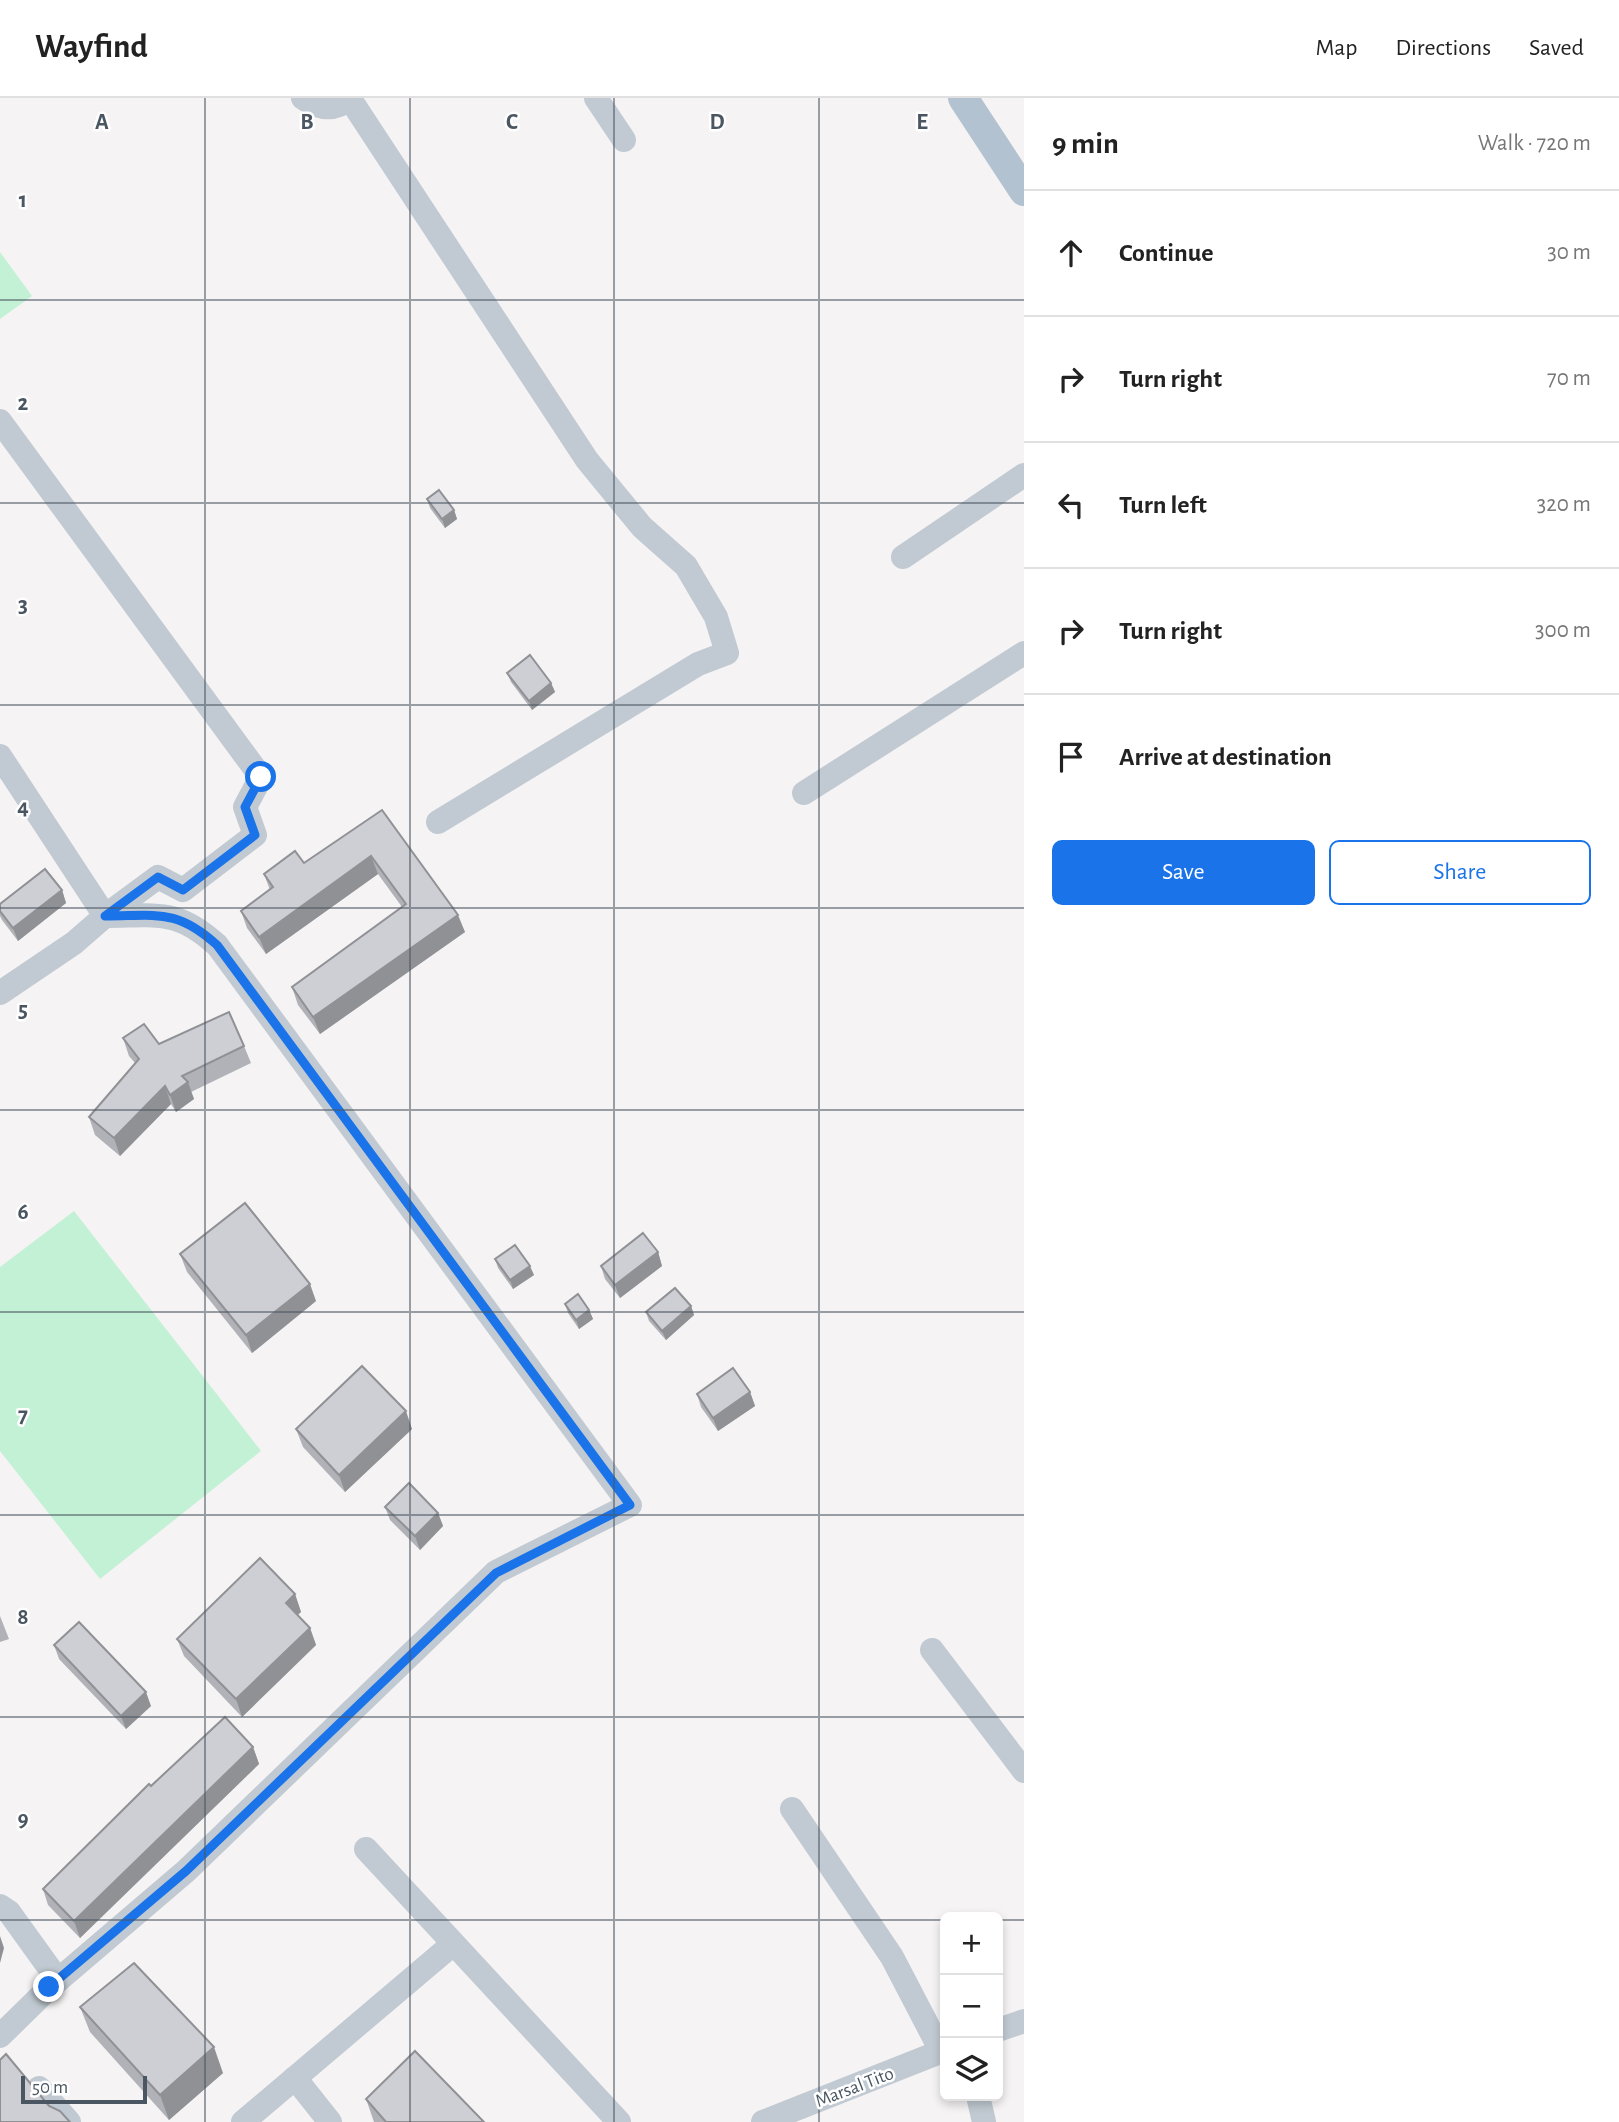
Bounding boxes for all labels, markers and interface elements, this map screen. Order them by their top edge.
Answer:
text: Wayfind [35,31,148,64]
text: Map [1315,36,1357,60]
text: Directions [1395,36,1491,60]
text: Saved [1529,36,1584,60]
text: A [95,111,109,134]
text: B [300,111,314,134]
text: C [506,111,518,134]
text: D [709,111,725,134]
text: E [916,111,928,134]
text: 9 min [1052,129,1119,159]
text: Walk · 720 m [1478,132,1591,155]
text: 1 [19,189,27,212]
icon: ahead [1052,234,1090,272]
text: Continue [1119,240,1214,266]
text: 30 m [1547,241,1591,264]
icon: right [1052,360,1090,398]
text: Turn right [1119,366,1222,392]
text: 70 m [1547,367,1591,390]
text: 2 [18,392,29,415]
icon: left [1052,486,1090,524]
text: Turn left [1119,492,1207,518]
text: 320 m [1537,493,1591,516]
text: 3 [18,594,28,617]
icon: right [1052,612,1090,650]
text: Turn right [1119,618,1222,644]
text: 300 m [1535,619,1591,642]
icon: arrive [1052,738,1090,776]
text: Arrive at destination [1119,744,1332,770]
route start [245,761,276,792]
text: 4 [17,796,29,819]
button: Save [1052,840,1315,905]
button: Share [1329,840,1591,905]
text: 5 [18,999,28,1022]
text: 6 [17,1201,29,1224]
text: 7 [18,1404,28,1427]
text: 8 [17,1606,29,1629]
text: 9 [17,1808,29,1831]
map controls [940,1912,1003,2101]
button: + [940,1912,1003,1975]
route end [33,1971,64,2002]
button: − [940,1975,1003,2038]
button: layers [940,2038,1003,2101]
street label: Marsal Tito [813,2064,896,2111]
scale bar [21,2073,147,2105]
text: 50 m [32,2078,68,2097]

